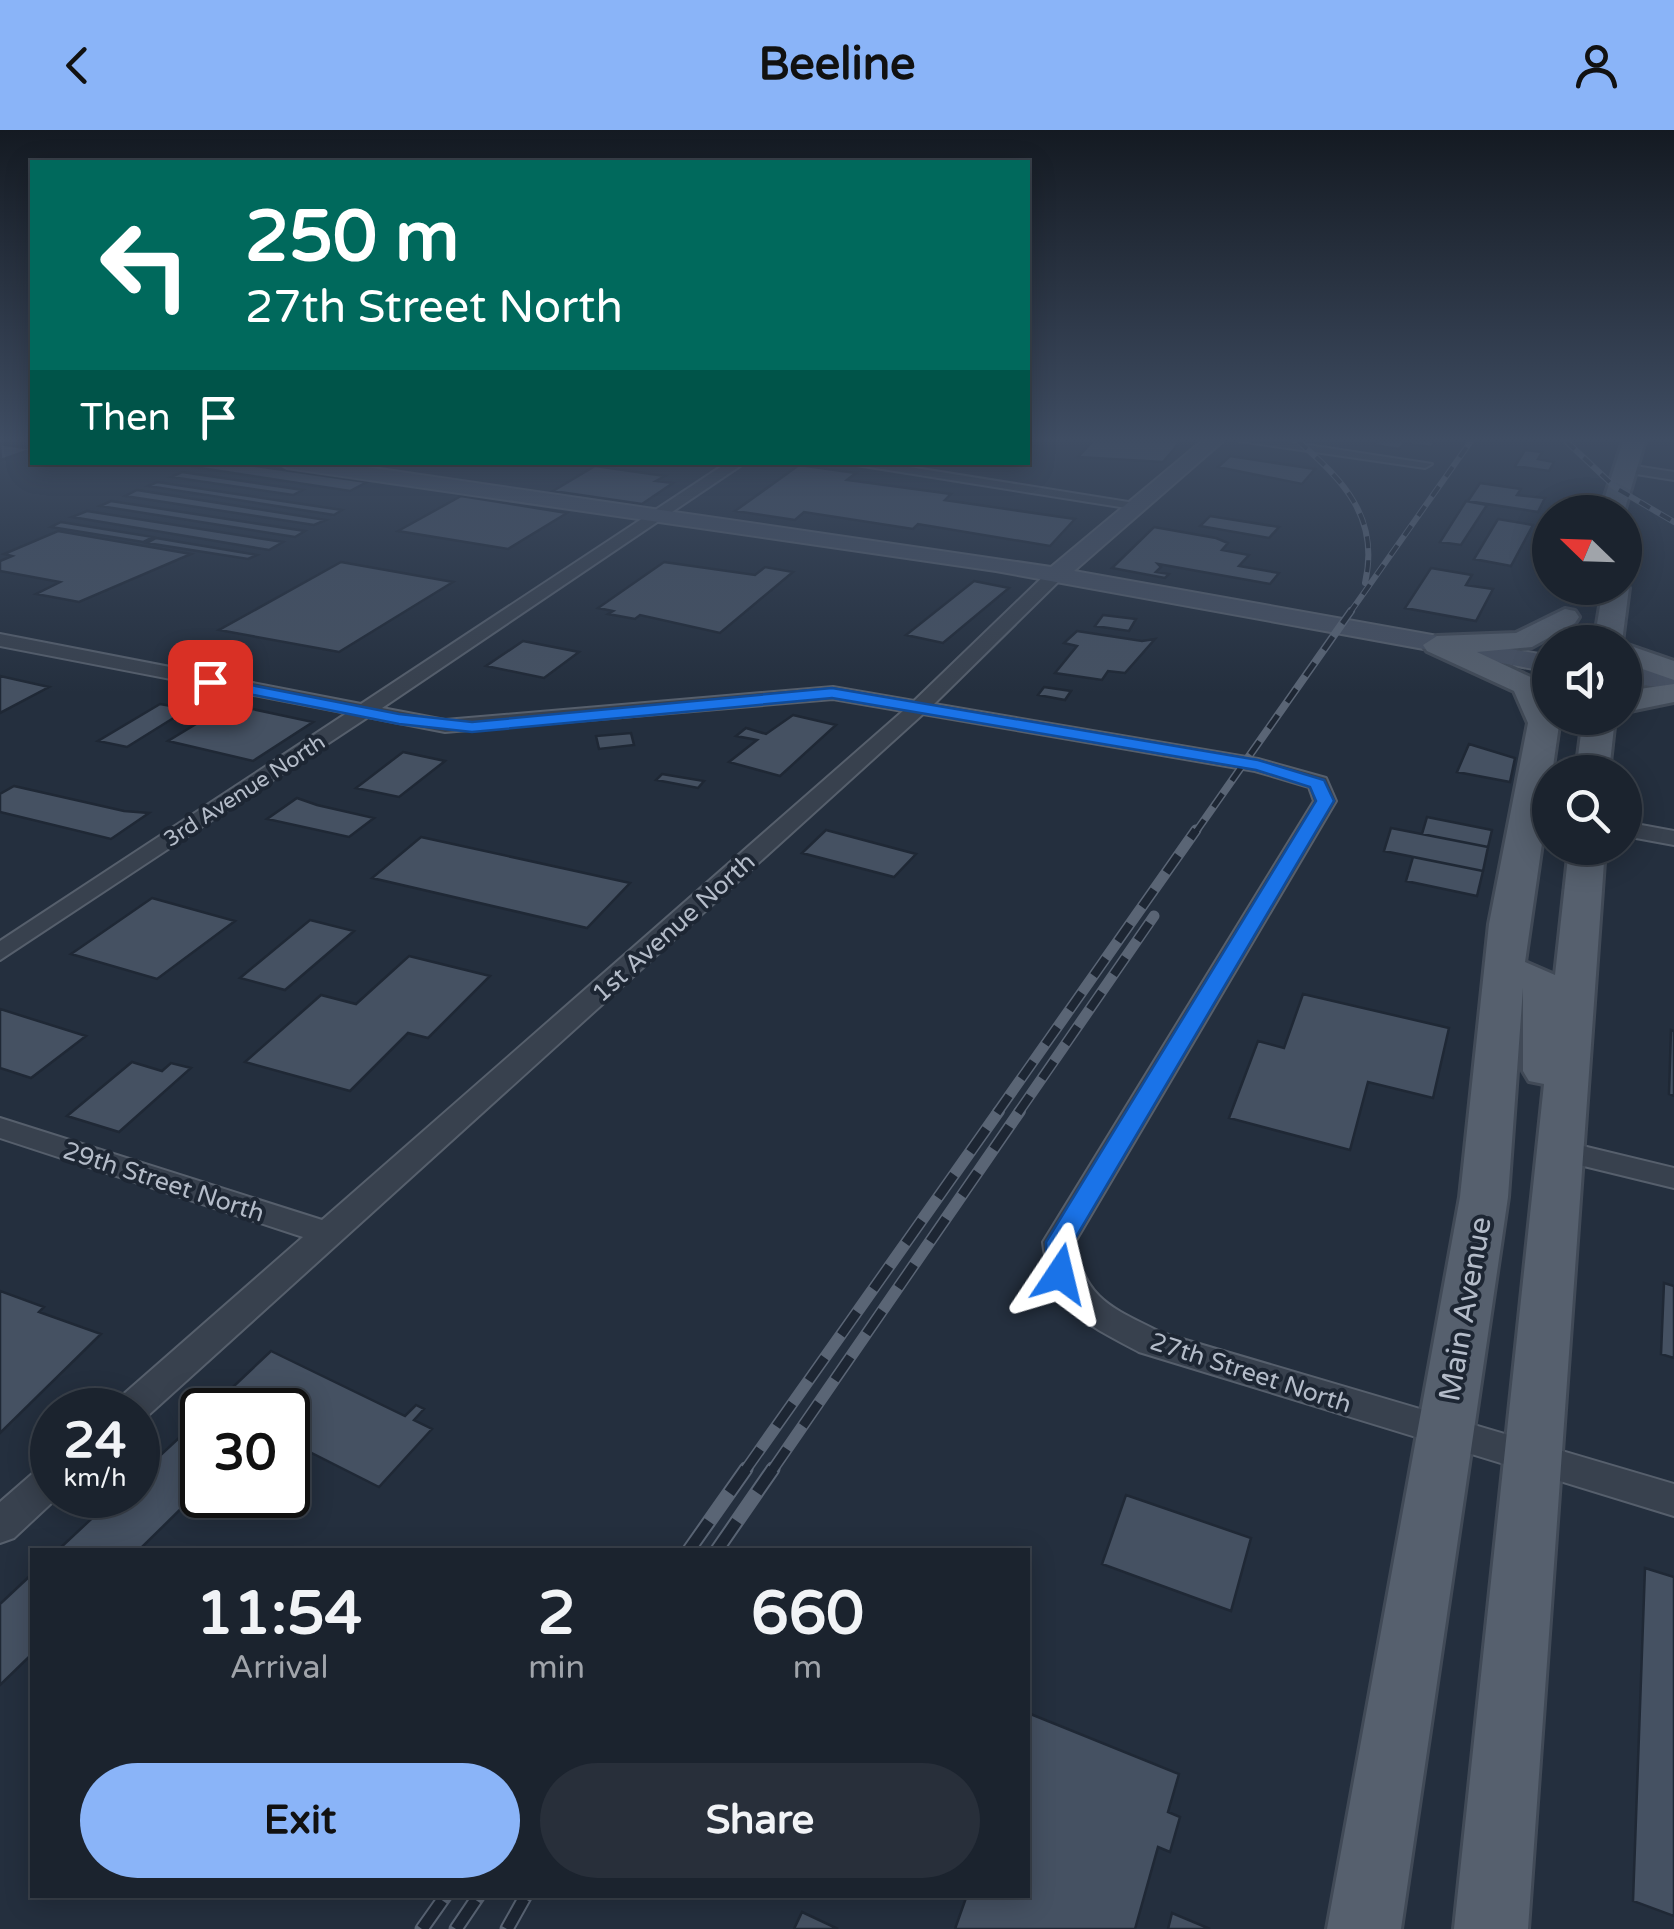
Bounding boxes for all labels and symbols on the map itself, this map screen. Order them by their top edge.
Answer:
north arrow [1532,495,1642,605]
pin [168,640,253,725]
street label: 3rd Avenue North [159,729,330,853]
street label: 1st Avenue North [586,847,761,1009]
street label: 29th Street North [59,1135,268,1229]
street label: Main Avenue [1431,1214,1500,1404]
position arrow [1008,1222,1112,1326]
street label: 27th Street North [1146,1326,1355,1420]
speed limit sign: 30 [180,1388,310,1518]

